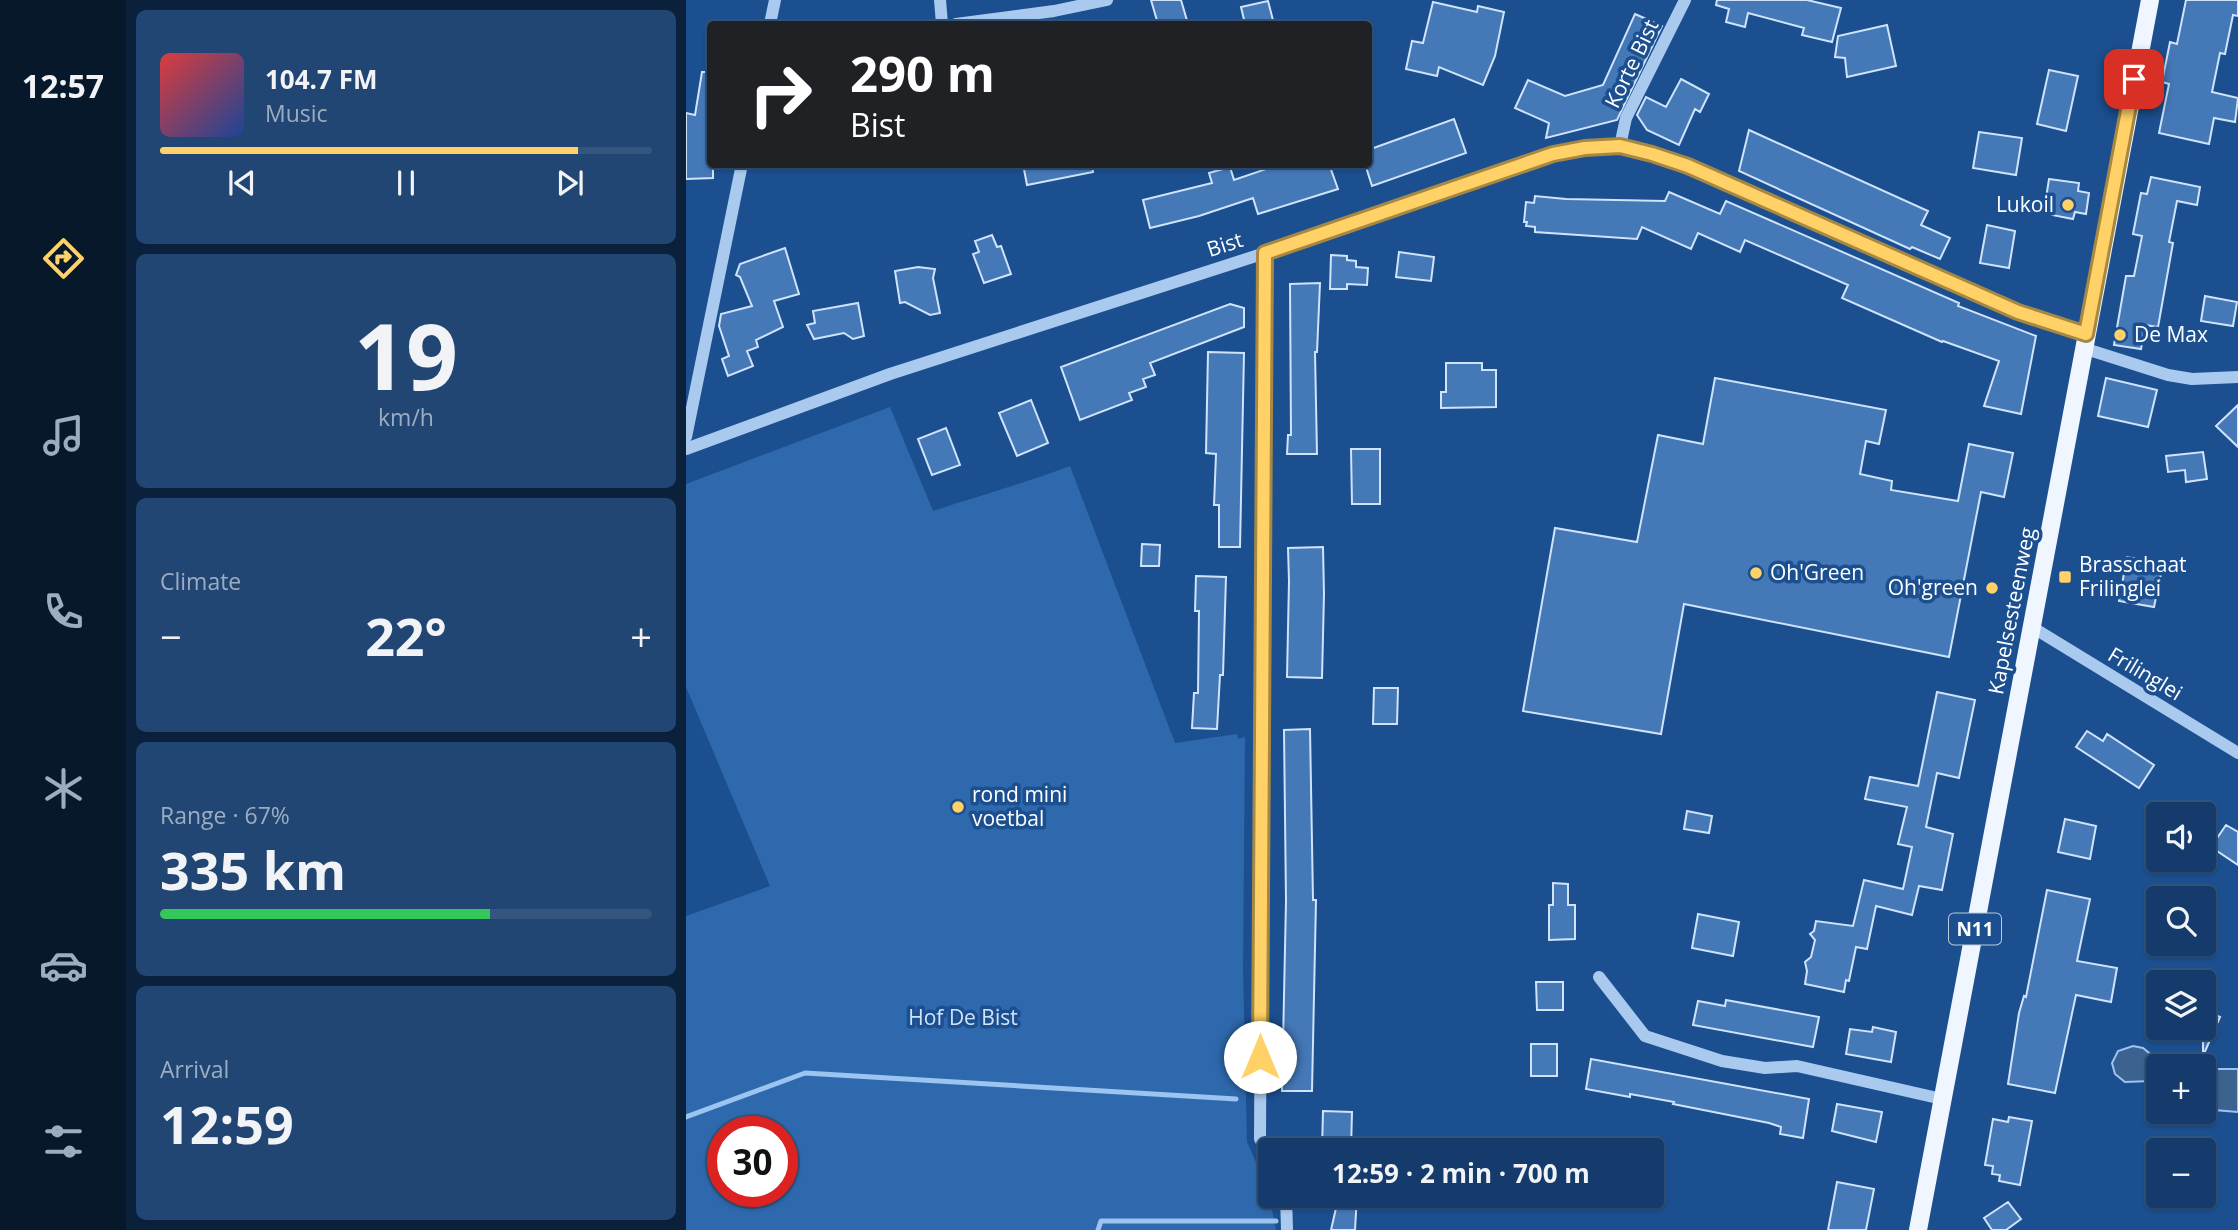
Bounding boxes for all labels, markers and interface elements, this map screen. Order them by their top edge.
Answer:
street label: Korte Bist [1598,15,1665,112]
text: 290 m [850,40,995,106]
icon: right [735,49,826,140]
pin [2104,49,2164,109]
icon: arrive [2115,60,2153,98]
text: 104.7 FM [265,61,377,97]
text: 12:57 [22,64,104,107]
text: Music [265,97,328,129]
text: Bist [850,103,905,146]
icon: previous [223,164,261,202]
icon: pause [387,164,425,202]
icon: next [551,164,589,202]
place label: Lukoil [1996,190,2054,218]
marker: Lukoil [2060,197,2076,213]
street label: Bist [1203,225,1246,263]
icon: directions [39,234,88,283]
text: 19 [354,293,458,417]
place label: De Max [2134,320,2208,348]
marker: De Max [2112,327,2128,343]
text: km/h [378,401,434,433]
icon: music [39,411,88,460]
street label: Kapelsesteenweg [1981,525,2041,697]
place label: Brasschaat Frilinglei [2079,550,2187,602]
place label: Oh'Green [1770,558,1864,586]
text: Climate [160,565,241,597]
marker: Oh'Green [1748,565,1764,581]
marker: Brasschaat Frilinglei [2057,569,2073,585]
place label: Oh'green [1888,573,1978,601]
marker: Oh'green [1984,580,2000,596]
icon: phone [39,587,88,636]
text: 22° [365,600,447,671]
text: − [160,610,182,662]
text: + [630,610,652,662]
street label: Frilinglei [2103,640,2188,706]
icon: climate [39,764,88,813]
place label: rond mini voetbal [972,780,1067,832]
text: Range · 67% [160,799,290,831]
marker: rond mini voetbal [950,799,966,815]
map controls [2146,802,2216,1208]
button: sound [2146,802,2216,872]
text: 335 km [160,834,346,905]
button: search [2146,886,2216,956]
road number: N11 [1949,914,2001,945]
icon: car [39,941,88,990]
button: layers [2146,970,2216,1040]
park label: Hof De Bist [908,1003,1018,1031]
position arrow [1223,1020,1297,1094]
text: Arrival [160,1053,229,1085]
button: + [2146,1054,2216,1124]
text: 12:59 [160,1088,294,1159]
speed limit sign: 30 [707,1116,798,1207]
icon: filters [39,1117,88,1166]
button: − [2146,1138,2216,1208]
text: 12:59 · 2 min · 700 m [1332,1155,1590,1191]

